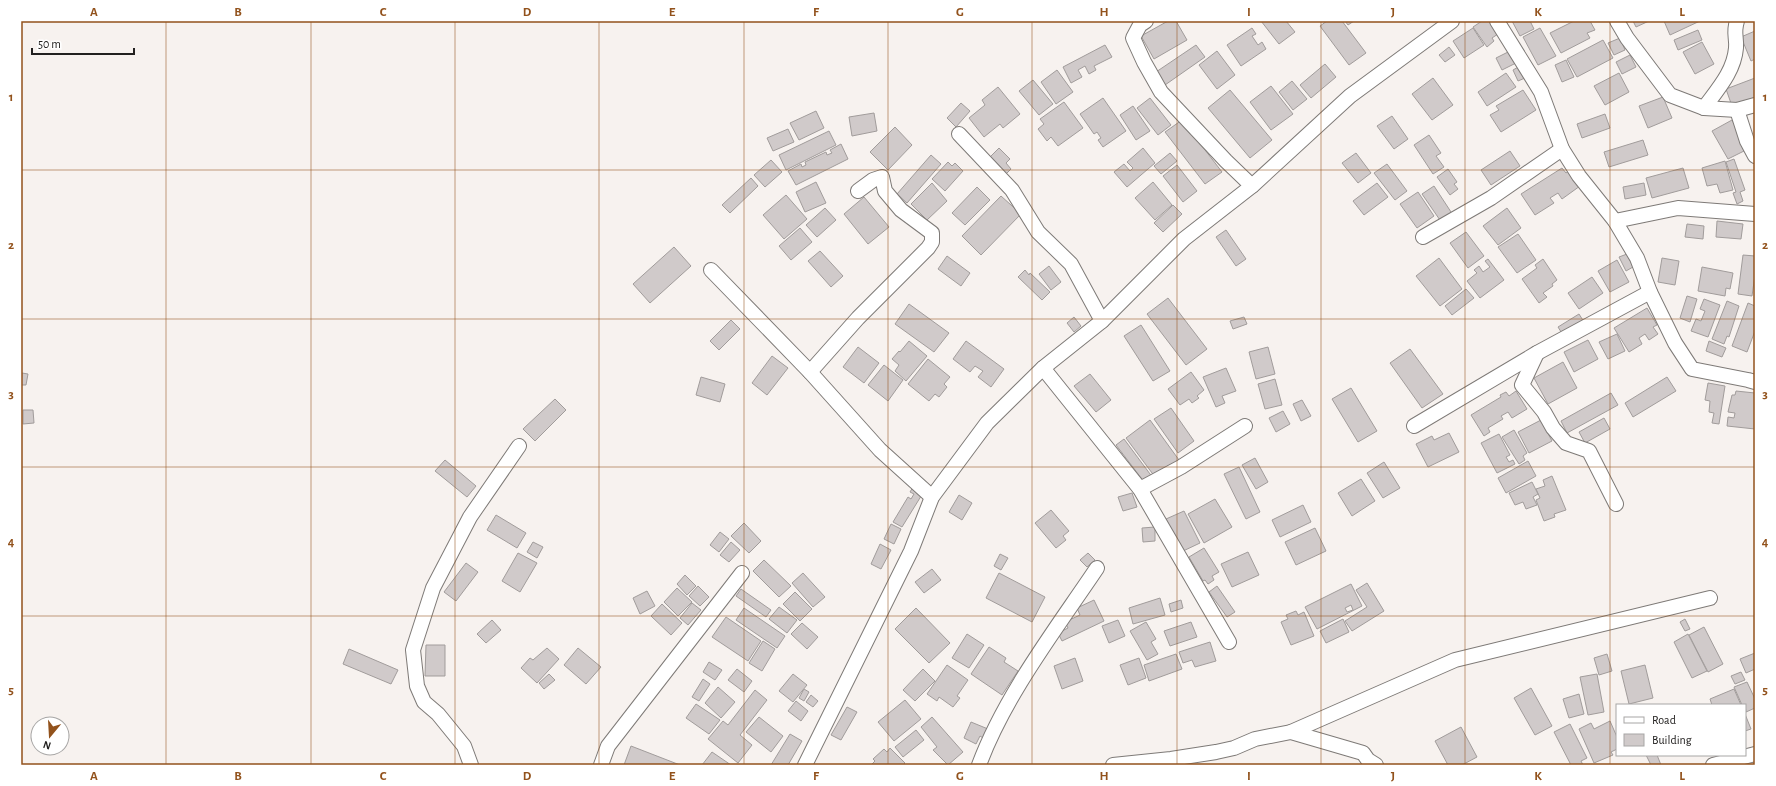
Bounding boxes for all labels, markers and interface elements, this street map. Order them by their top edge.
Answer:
text: A [90,6,98,19]
text: B [234,6,242,19]
text: C [380,6,387,19]
text: D [523,6,532,19]
text: E [669,6,676,19]
text: F [813,6,820,19]
text: G [956,6,964,19]
text: H [1099,6,1109,19]
text: I [1247,6,1251,19]
text: J [1391,6,1395,19]
text: K [1534,6,1542,19]
text: L [1679,6,1685,19]
scale bar [32,30,134,56]
text: 50 m [38,38,61,50]
text: 1 [9,91,13,104]
text: 1 [1763,91,1767,104]
text: 2 [8,239,14,252]
text: 2 [1762,239,1768,252]
text: 3 [8,388,14,401]
text: 3 [1762,388,1768,401]
text: 4 [8,536,15,549]
text: 4 [1762,536,1769,549]
text: 5 [8,684,14,697]
text: 5 [1762,684,1768,697]
legend [1616,704,1746,756]
text: Road [1652,714,1676,726]
north arrow [30,716,70,756]
text: Building [1652,734,1692,746]
text: N [42,739,52,751]
text: A [90,770,98,783]
text: B [234,770,242,783]
text: C [380,770,387,783]
text: D [523,770,532,783]
text: E [669,770,676,783]
text: F [813,770,820,783]
text: G [956,770,964,783]
text: H [1099,770,1109,783]
text: I [1247,770,1251,783]
text: J [1391,770,1395,783]
text: K [1534,770,1542,783]
text: L [1679,770,1685,783]

